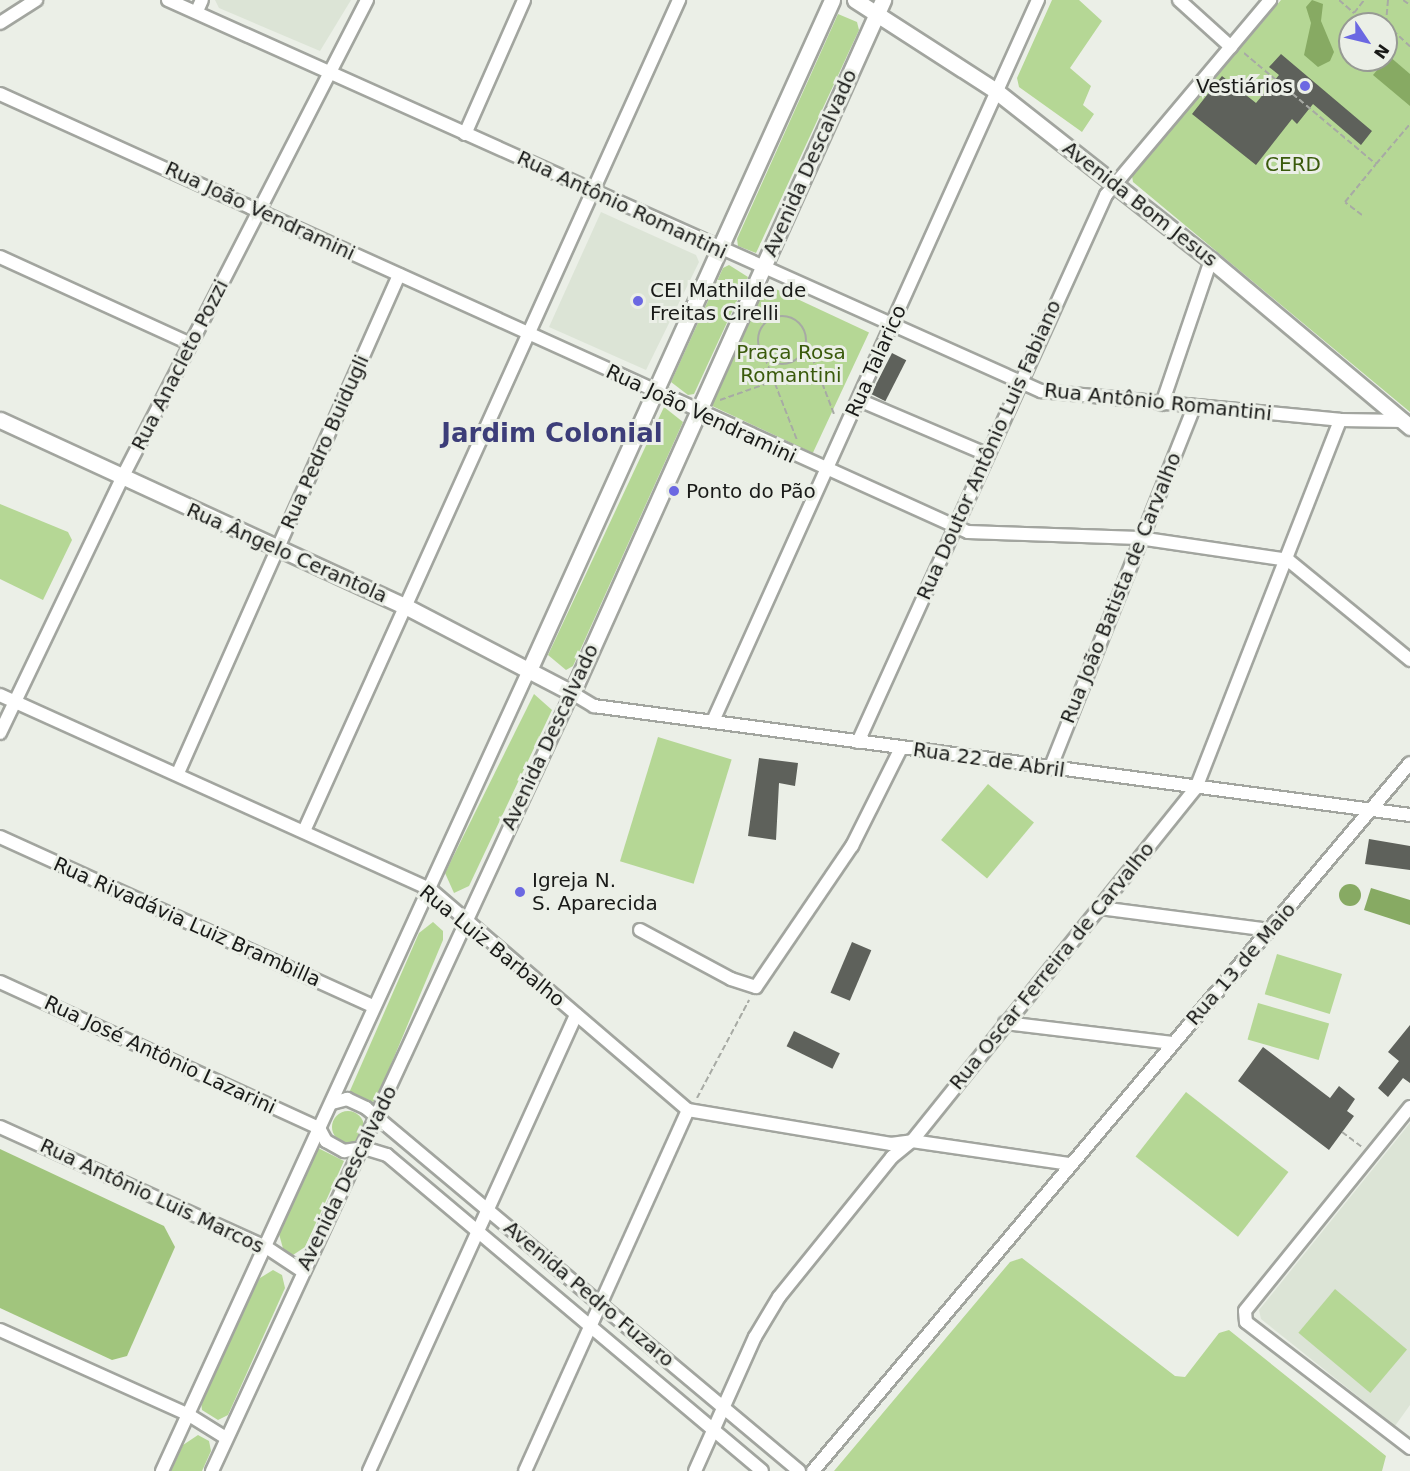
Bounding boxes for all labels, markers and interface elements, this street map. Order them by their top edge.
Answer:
north arrow [1338,12,1398,72]
text: N [1370,41,1393,62]
street label: Avenida Descalvado [758,66,862,260]
place label: Vestiários [1196,74,1293,98]
marker: Vestiários [1298,79,1312,93]
street label: Avenida Bom Jesus [1058,136,1222,272]
street label: Rua Antônio Romantini [513,146,731,264]
park label: CERD [1265,152,1321,176]
street label: Rua João Vendramini [161,156,359,266]
street label: Rua Anacleto Pozzi [127,276,233,454]
place label: CEI Mathilde de Freitas Cirelli [650,278,806,325]
marker: CEI Mathilde de Freitas Cirelli [631,294,645,308]
street label: Rua Doutor Antônio Luis Fabiano [912,296,1066,604]
street label: Rua Talarico [841,301,911,421]
park label: Praça Rosa Romantini [736,341,846,388]
street label: Rua Pedro Buidugli [276,351,374,533]
street label: Rua João Vendramini [602,359,800,469]
street label: Rua Antônio Romantini [1043,378,1273,426]
district label: Jardim Colonial [441,418,663,450]
street label: Rua João Batista de Carvalho [1056,449,1186,727]
place label: Ponto do Pão [686,479,816,503]
marker: Ponto do Pão [667,484,681,498]
street label: Rua Ângelo Cerantola [183,498,391,608]
street label: Avenida Descalvado [496,640,604,834]
street label: Rua 22 de Abril [911,737,1067,783]
street label: Rua Oscar Ferreira de Carvalho [945,837,1159,1095]
street label: Rua Rivadávia Luiz Brambilla [50,852,324,992]
place label: Igreja N. S. Aparecida [532,868,658,915]
street label: Rua Luiz Barbalho [415,880,569,1012]
marker: Igreja N. S. Aparecida [513,885,527,899]
street label: Rua 13 de Maio [1181,898,1301,1030]
street label: Rua José Antônio Lazarini [40,991,280,1119]
street label: Avenida Descalvado [292,1082,402,1274]
street label: Rua Antônio Luis Marcos [36,1134,268,1258]
street label: Avenida Pedro Fuzaro [499,1216,679,1372]

